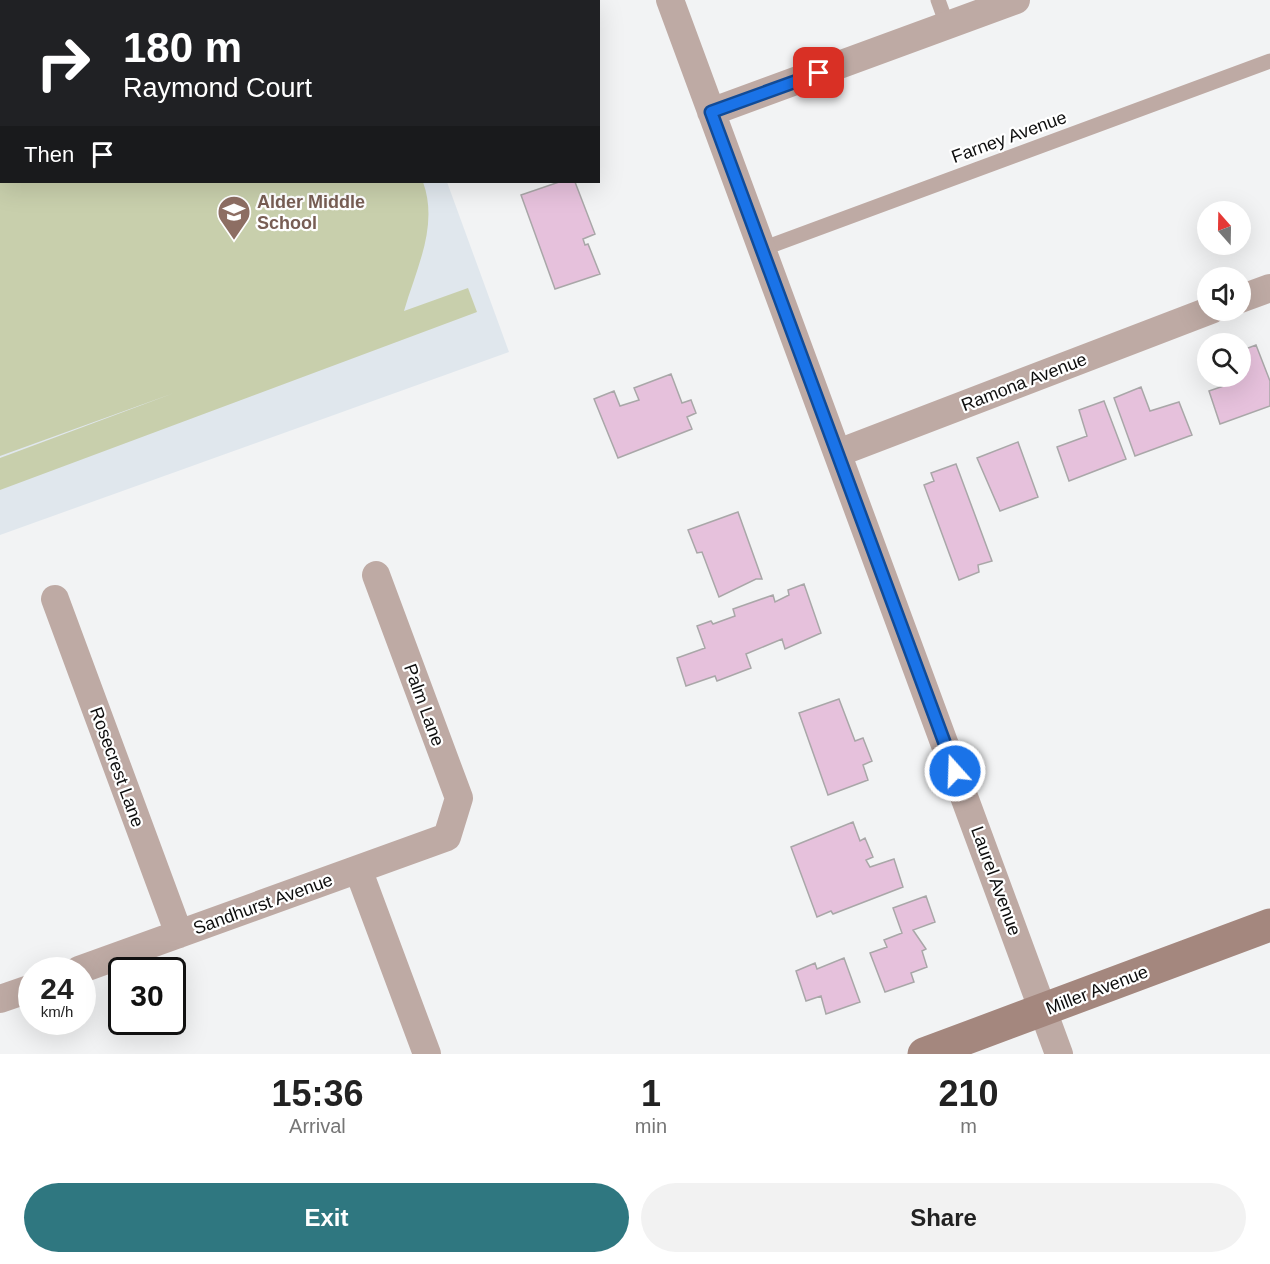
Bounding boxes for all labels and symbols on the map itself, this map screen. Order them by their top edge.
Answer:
pin [793,47,844,98]
street label: Farney Avenue [949,107,1069,167]
place label: Alder Middle School [257,192,365,233]
school or university icon: Alder Middle School [216,194,252,241]
north arrow [1197,201,1251,255]
street label: Ramona Avenue [958,349,1090,415]
street label: Palm Lane [400,661,448,749]
street label: Rosecrest Lane [86,704,148,830]
position arrow [923,739,987,803]
street label: Laurel Avenue [967,824,1025,938]
street label: Sandhurst Avenue [191,869,335,939]
speed limit sign: 30 [108,957,186,1035]
street label: Miller Avenue [1043,961,1151,1019]

